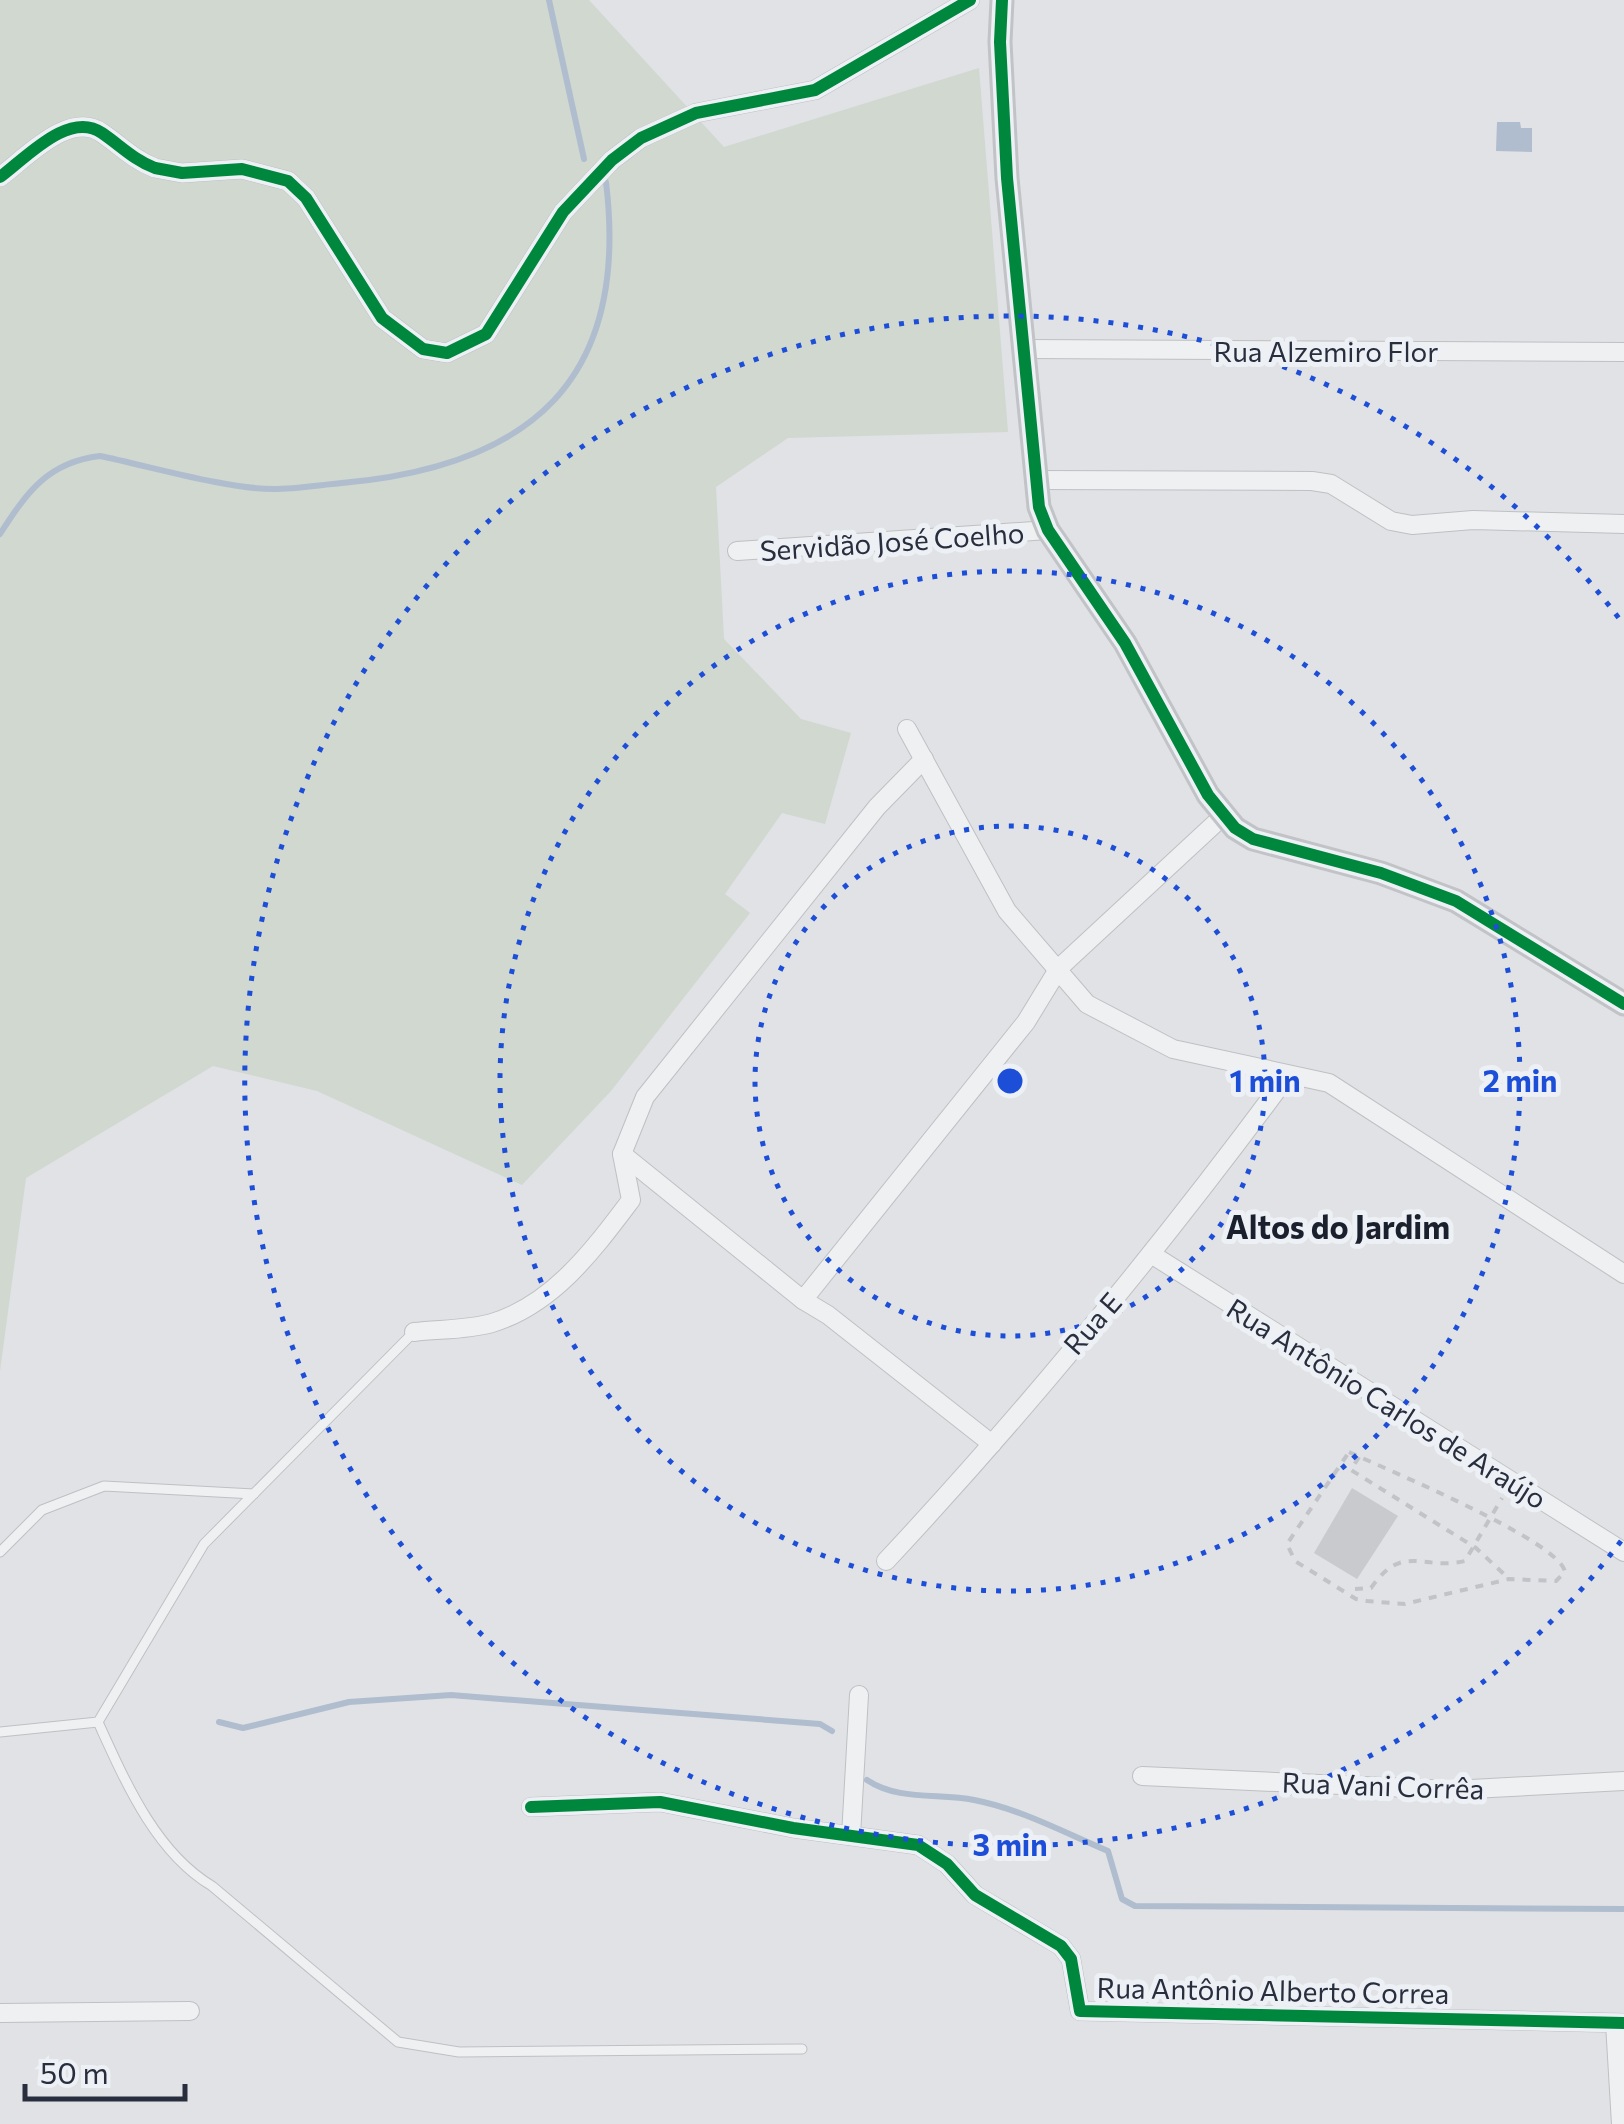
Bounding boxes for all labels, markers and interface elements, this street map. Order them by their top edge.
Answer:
street label: Rua Alzemiro Flor [1214,334,1438,368]
street label: Servidão José Coelho [759,515,1025,567]
text: 1 min [1229,1061,1301,1098]
text: 2 min [1483,1061,1557,1098]
centre of rings [992,1063,1028,1099]
district label: Altos do Jardim [1226,1206,1450,1246]
street label: Rua E [1056,1285,1128,1361]
street label: Rua Antônio Carlos de Araújo [1221,1290,1553,1516]
street label: Rua Vani Corrêa [1281,1764,1485,1806]
text: 3 min [972,1825,1048,1862]
street label: Rua Antônio Alberto Correa [1096,1970,1450,2010]
scale bar [25,2039,185,2101]
text: 50 m [40,2053,109,2090]

